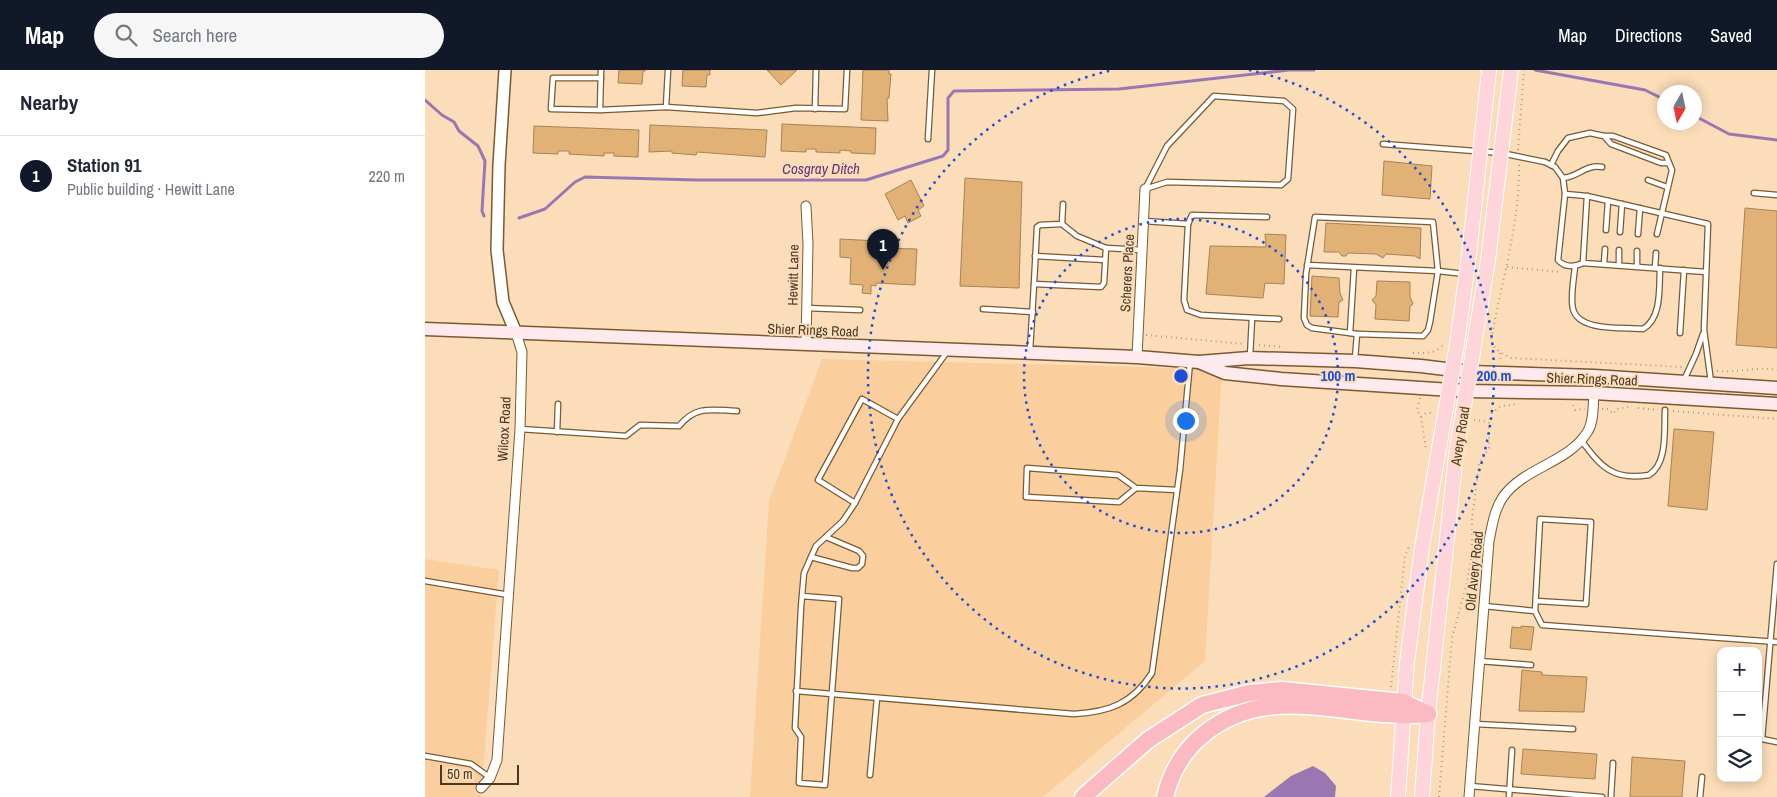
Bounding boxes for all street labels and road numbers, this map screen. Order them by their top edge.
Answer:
street label: Scherers Place [1116,234,1138,312]
street label: Hewitt Lane [783,244,803,306]
street label: Shier Rings Road [767,319,859,341]
street label: Shier Rings Road [1546,368,1638,390]
street label: Wilcox Road [493,396,515,462]
street label: Avery Road [1446,405,1474,468]
street label: Old Avery Road [1461,530,1487,612]

